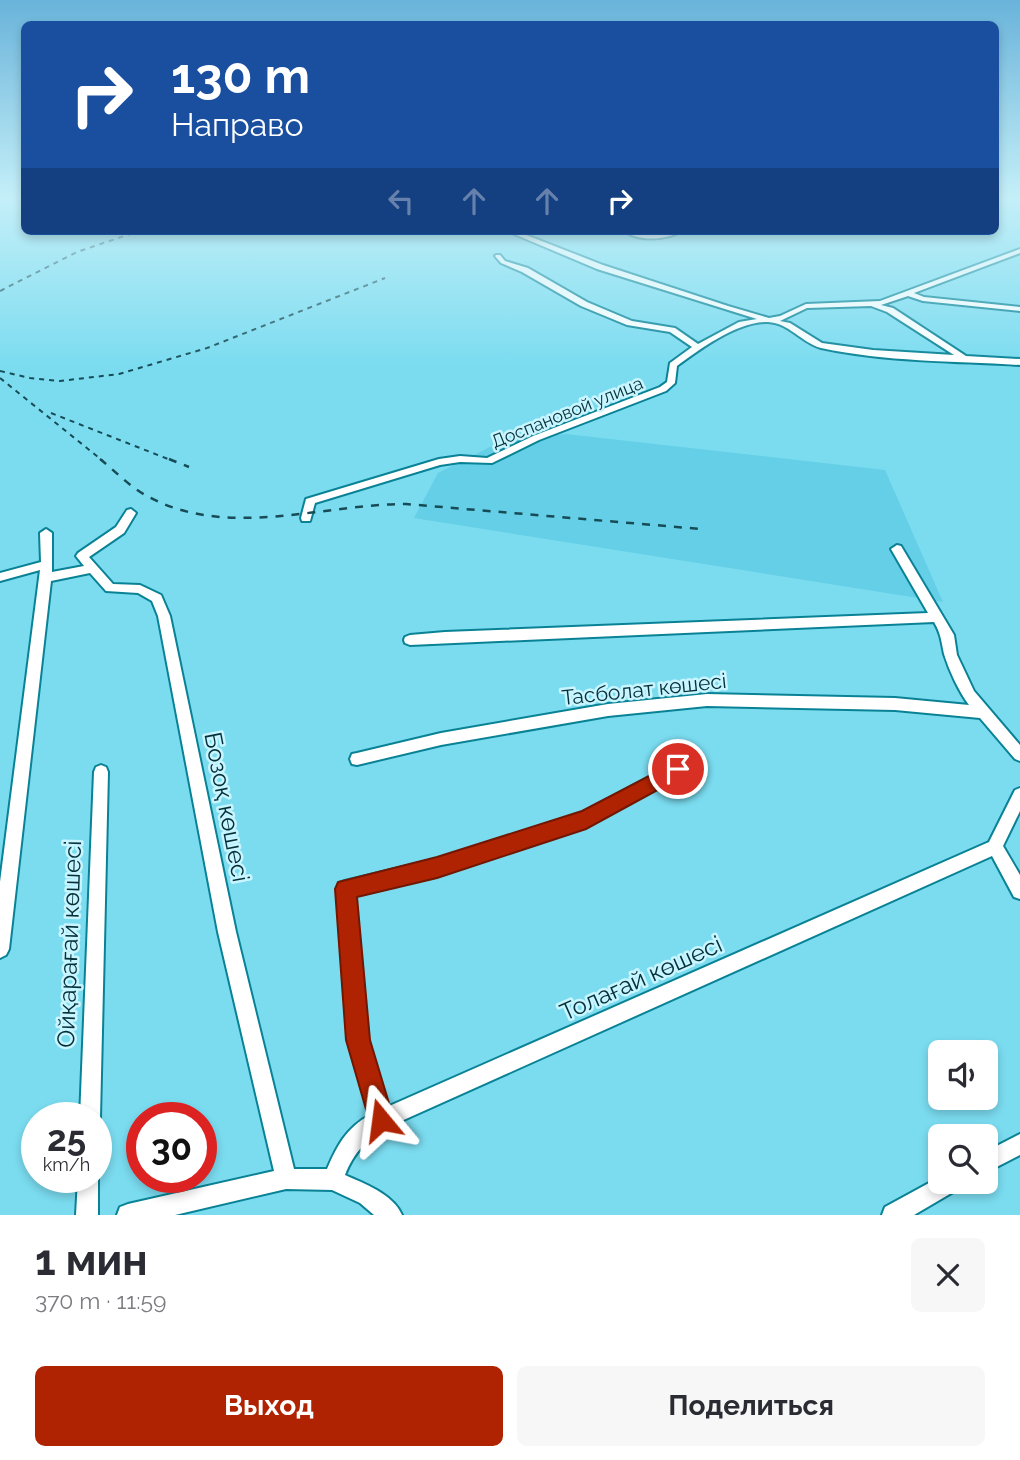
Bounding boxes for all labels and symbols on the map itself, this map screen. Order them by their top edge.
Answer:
street label: Доспановой улица [488,372,646,452]
street label: Тасболат көшесі [560,668,728,710]
street label: Бозоқ көшесі [198,730,256,884]
pin [648,739,708,799]
street label: Ойқарағай көшесі [51,840,87,1048]
street label: Толағай көшесі [556,929,726,1027]
position arrow [344,1083,418,1157]
speed limit sign: 30 [126,1102,217,1193]

